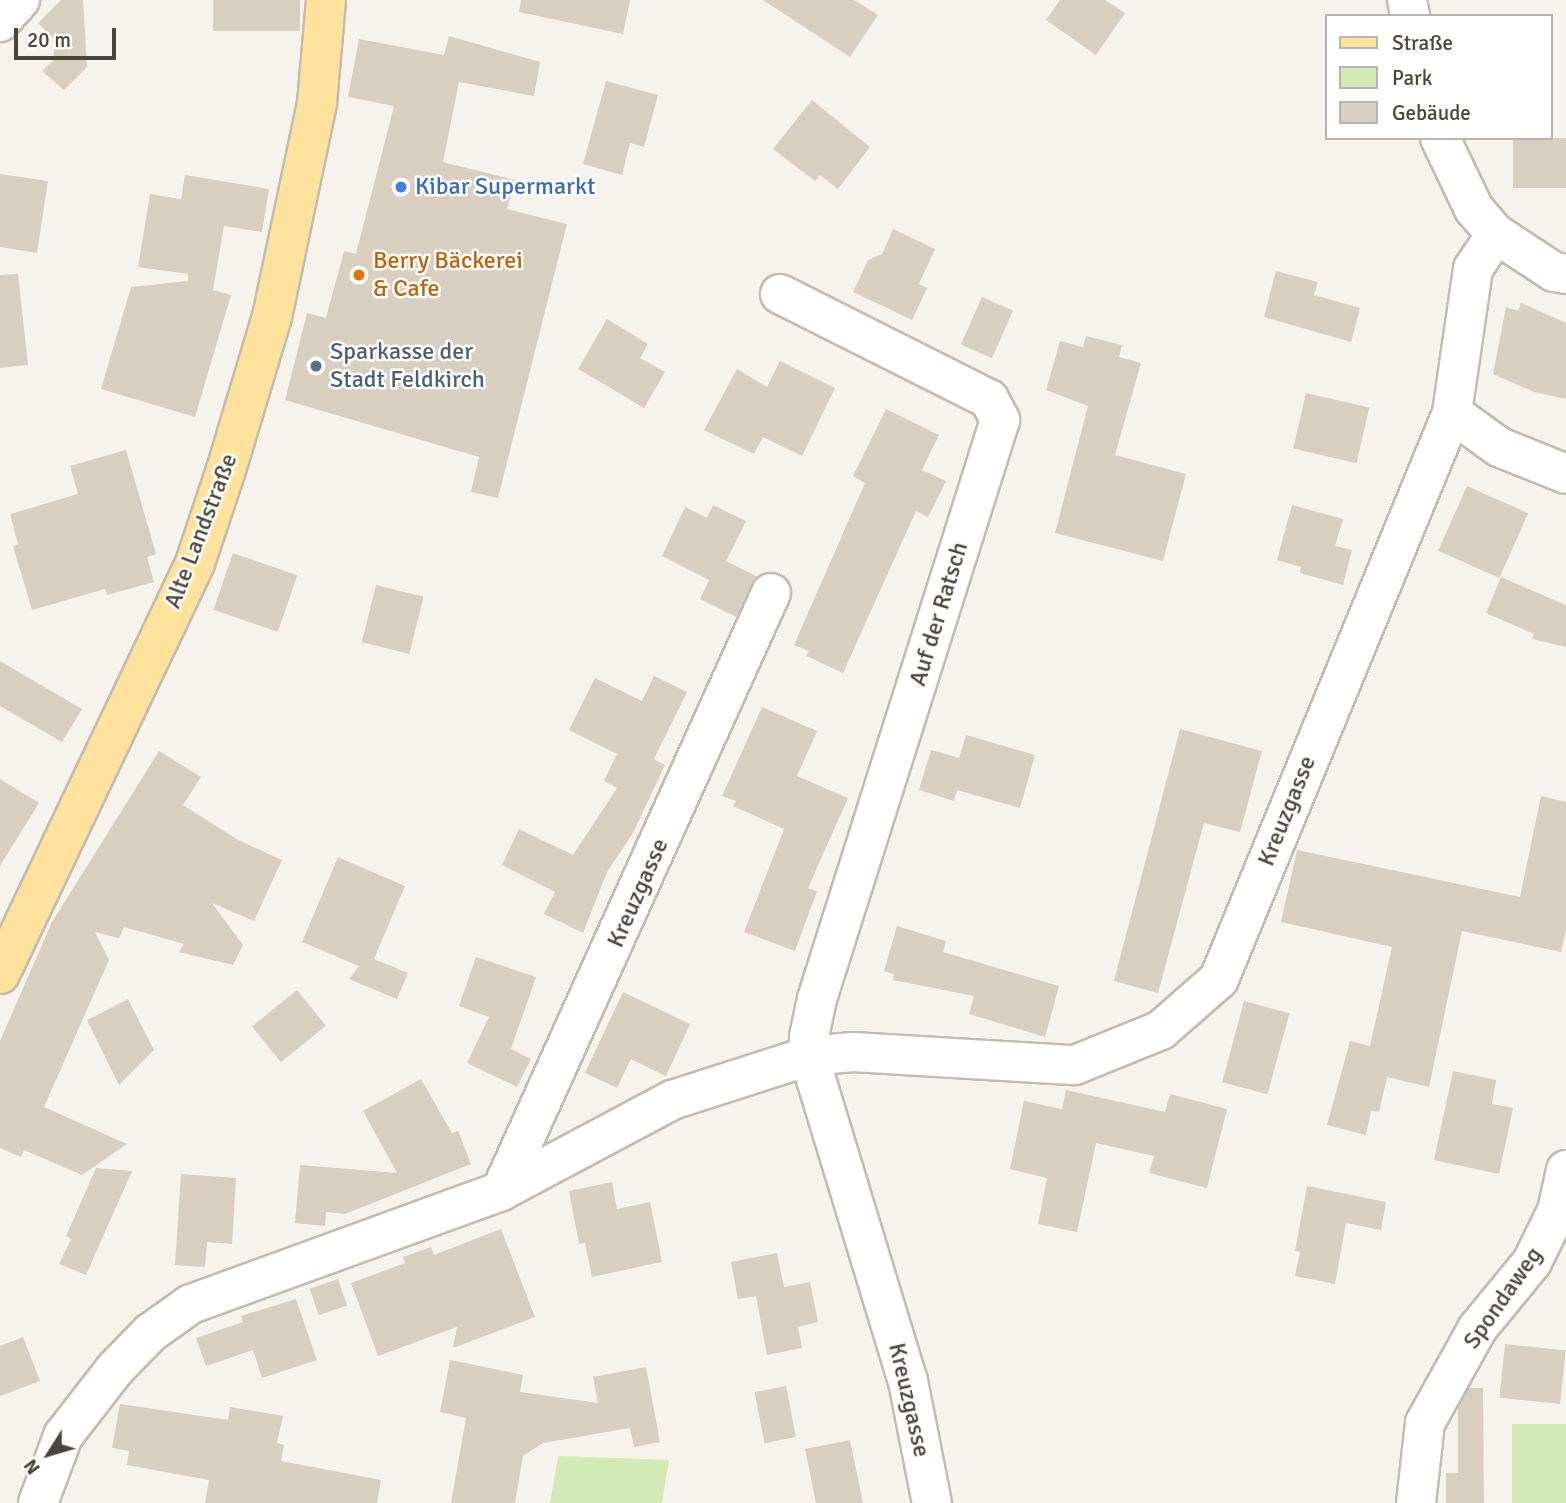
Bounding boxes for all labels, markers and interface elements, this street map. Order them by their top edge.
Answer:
scale bar [18,14,119,58]
legend [1324,14,1552,140]
text: 20 m [27,27,71,53]
text: Straße [1392,30,1453,56]
text: Park [1392,65,1432,91]
text: Gebäude [1392,100,1471,126]
place label: Kibar Supermarkt [415,173,595,201]
marker: Kibar Supermarkt [393,179,409,195]
place label: Berry Bäckerei & Cafe [373,247,523,303]
marker: Berry Bäckerei & Cafe [351,267,367,283]
place label: Sparkasse der Stadt Feldkirch [330,338,485,394]
marker: Sparkasse der Stadt Feldkirch [308,358,324,374]
street label: Alte Landstraße [158,449,244,613]
street label: Auf der Ratsch [903,538,975,690]
street label: Kreuzgasse [1252,752,1322,870]
street label: Kreuzgasse [601,834,675,952]
street label: Spondaweg [1457,1241,1549,1355]
street label: Kreuzgasse [882,1340,936,1460]
north arrow [14,1419,84,1489]
text: N [19,1454,46,1479]

